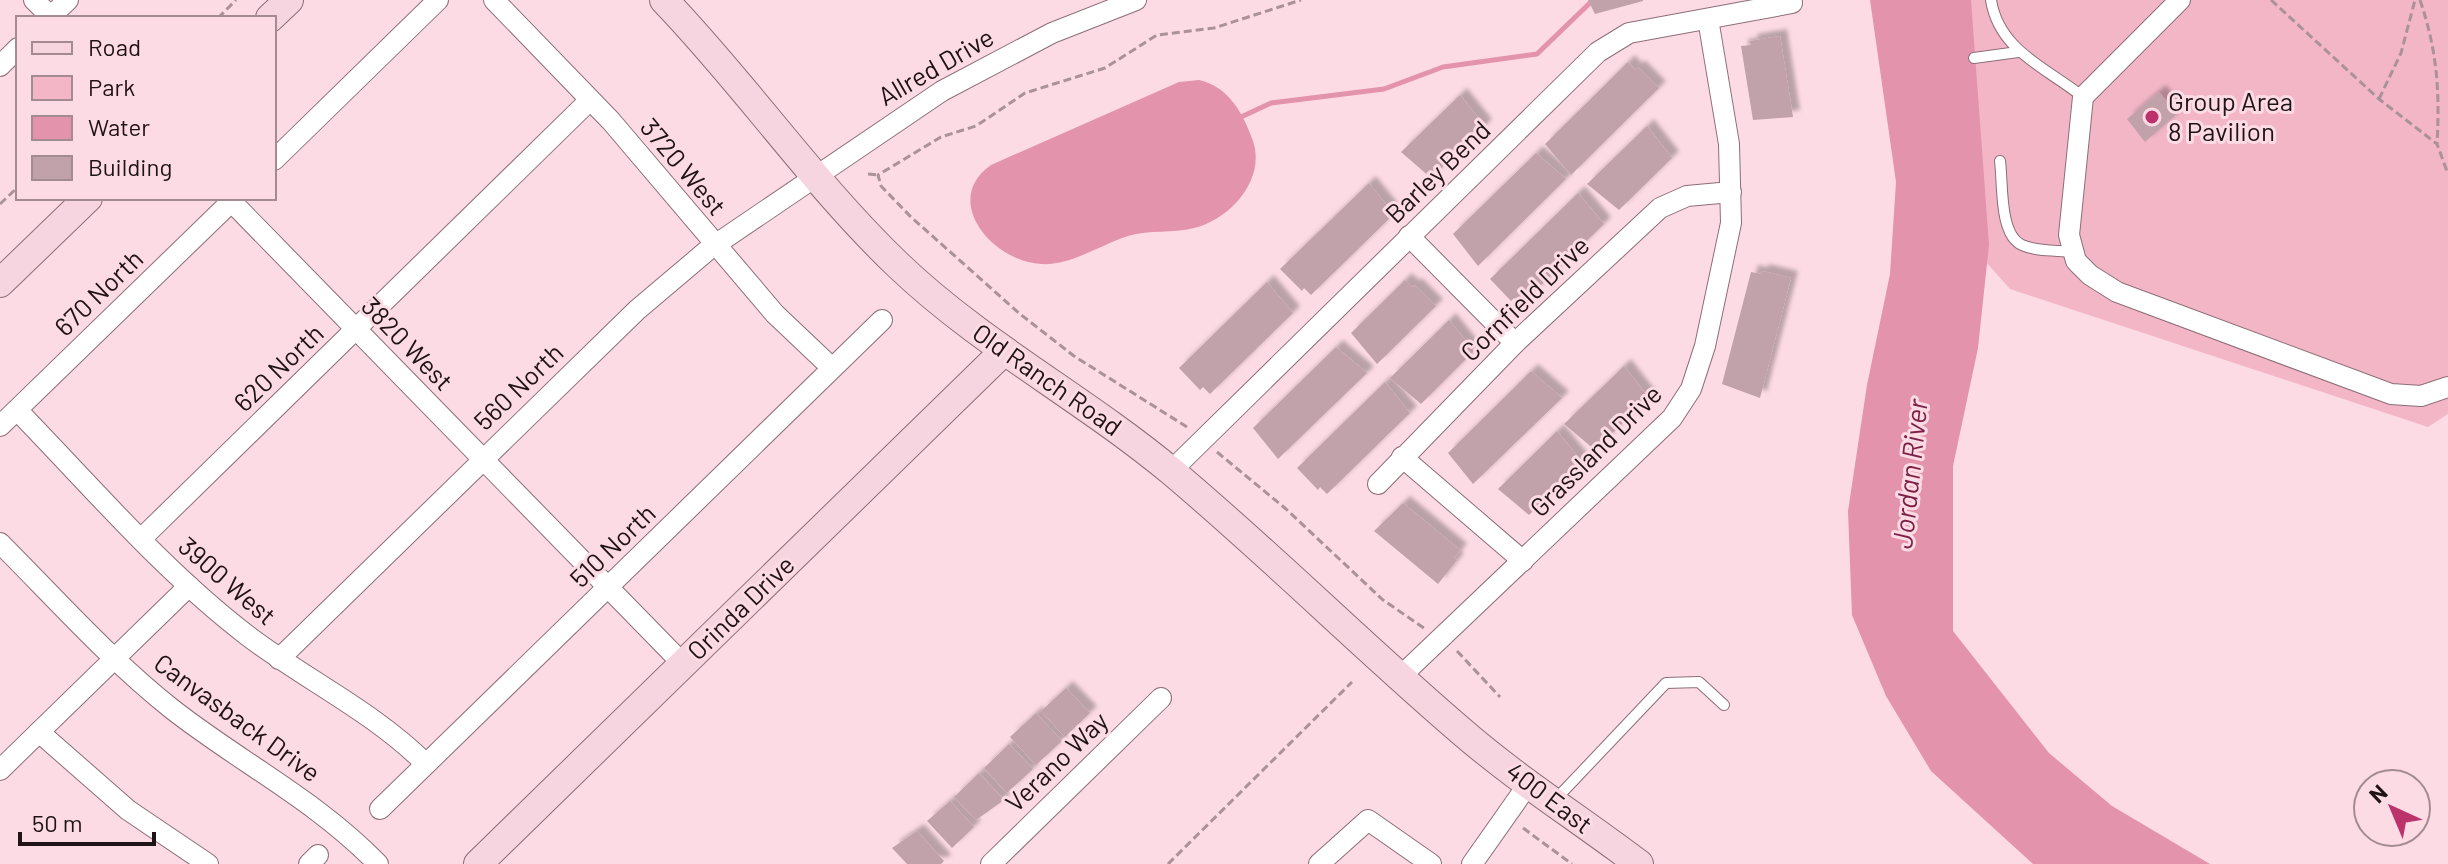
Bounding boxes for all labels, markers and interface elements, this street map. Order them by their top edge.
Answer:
legend [16,16,276,200]
street label: Allred Drive [872,20,999,111]
text: Road [88,32,141,61]
text: Park [88,72,135,101]
place label: Group Area 8 Pavilion [2168,85,2293,146]
marker: Group Area 8 Pavilion [2143,108,2161,126]
street label: 3720 West [635,111,734,221]
text: Water [88,112,150,141]
street label: Barley Bend [1378,113,1496,229]
text: Building [88,152,172,181]
street label: Cornfield Drive [1453,229,1595,367]
street label: 670 North [47,242,149,341]
street label: 3820 West [356,290,460,396]
street label: Old Ranch Road [967,316,1128,442]
street label: 620 North [227,317,329,417]
street label: 560 North [467,336,569,436]
street label: Grassland Drive [1523,378,1667,522]
water label: Jordan River [1884,396,1934,550]
street label: 510 North [563,497,661,593]
street label: 3900 West [173,529,283,630]
street label: Orinda Drive [680,548,800,666]
street label: Canvasback Drive [149,646,327,787]
street label: Verano Way [998,704,1114,817]
street label: 400 East [1501,754,1599,839]
north arrow [2352,768,2432,848]
text: N [2363,778,2392,807]
scale bar [20,796,154,846]
text: 50 m [32,808,83,837]

